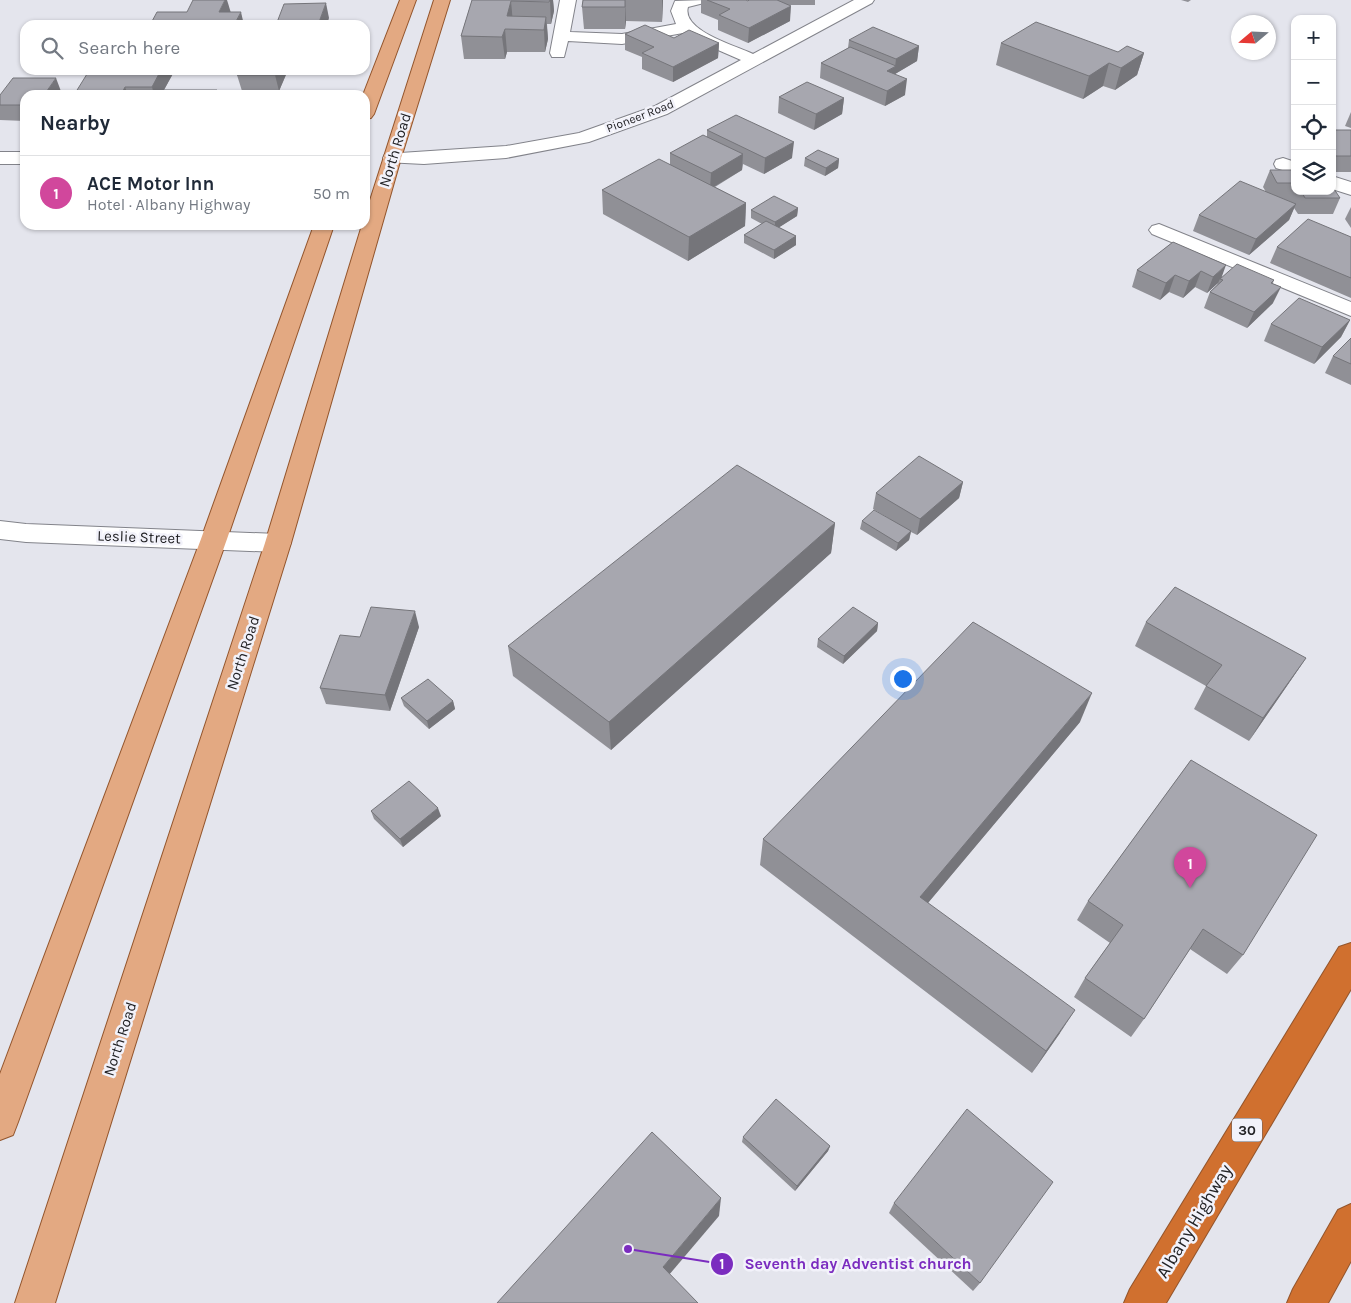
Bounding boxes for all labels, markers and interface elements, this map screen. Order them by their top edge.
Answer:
north arrow [1231,15,1276,60]
map controls [1291,15,1336,195]
button: + [1291,15,1336,60]
search box [20,20,370,75]
icon: search [38,34,66,62]
text: Search here [78,37,180,59]
button: − [1291,60,1336,105]
street label: Pioneer Road [604,97,676,135]
button: locate [1291,105,1336,150]
text: Nearby [40,111,110,135]
street label: North Road [375,111,415,189]
button: layers [1291,150,1336,195]
text: ACE Motor Inn [87,173,214,195]
text: 1 [53,184,59,203]
text: 50 m [313,184,350,203]
text: Hotel · Albany Highway [87,195,250,214]
street label: Leslie Street [97,527,181,547]
street label: North Road [223,614,263,692]
your location [890,666,916,692]
pin: 1 [1174,847,1206,888]
street label: North Road [100,1000,140,1078]
road number: 30 [1232,1118,1262,1142]
street label: Albany Highway [1151,1159,1237,1282]
callout: Seventh day Adventist church [710,1248,982,1279]
text: Seventh day Adventist church [744,1254,972,1273]
text: 1 [719,1255,725,1273]

